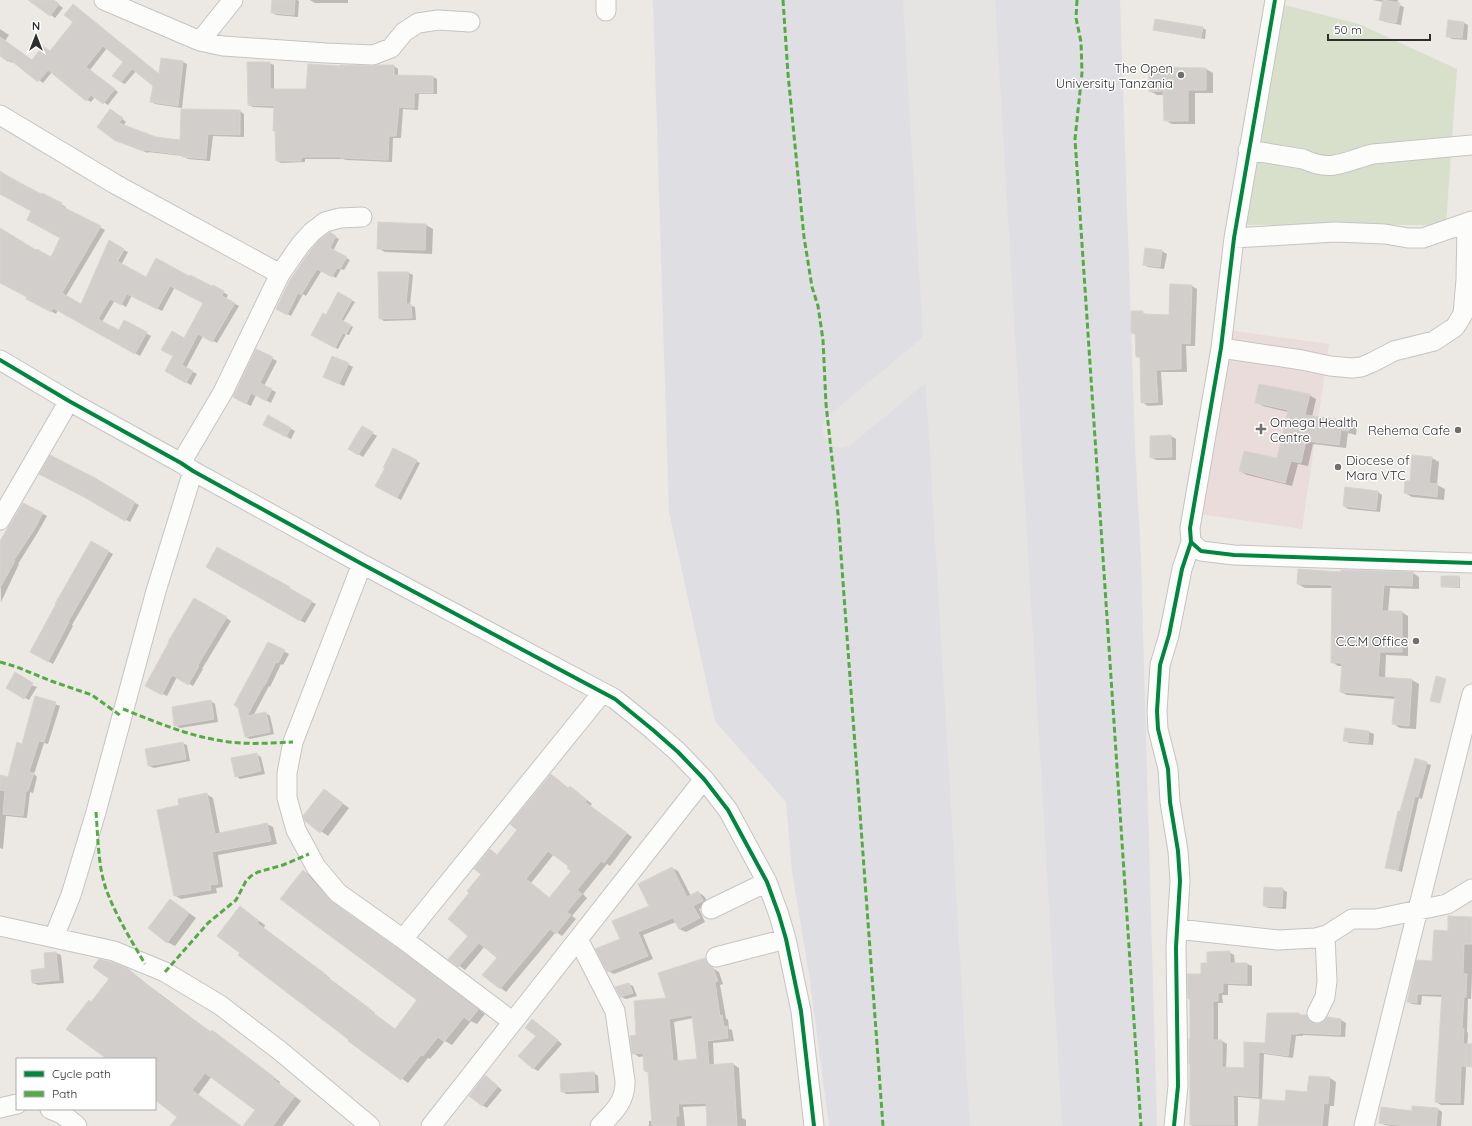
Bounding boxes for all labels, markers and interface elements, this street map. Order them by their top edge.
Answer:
north arrow [16,16,56,56]
scale bar [1328,16,1430,42]
text: N [32,19,40,33]
text: 50 m [1334,22,1362,37]
place label: The Open University Tanzania [1056,60,1173,91]
marker: The Open University Tanzania [1176,70,1186,80]
place label: Omega Health Centre [1270,414,1358,445]
place label: Rehema Cafe [1368,422,1450,438]
marker: Omega Health Centre [1255,423,1267,435]
marker: Rehema Cafe [1453,425,1463,435]
place label: Diocese of Mara VTC [1346,452,1410,483]
marker: Diocese of Mara VTC [1333,462,1343,472]
place label: C.C.M Office [1336,633,1408,649]
marker: C.C.M Office [1411,636,1421,646]
legend [16,1058,156,1110]
text: Cycle path [52,1066,111,1081]
text: Path [52,1086,77,1101]

